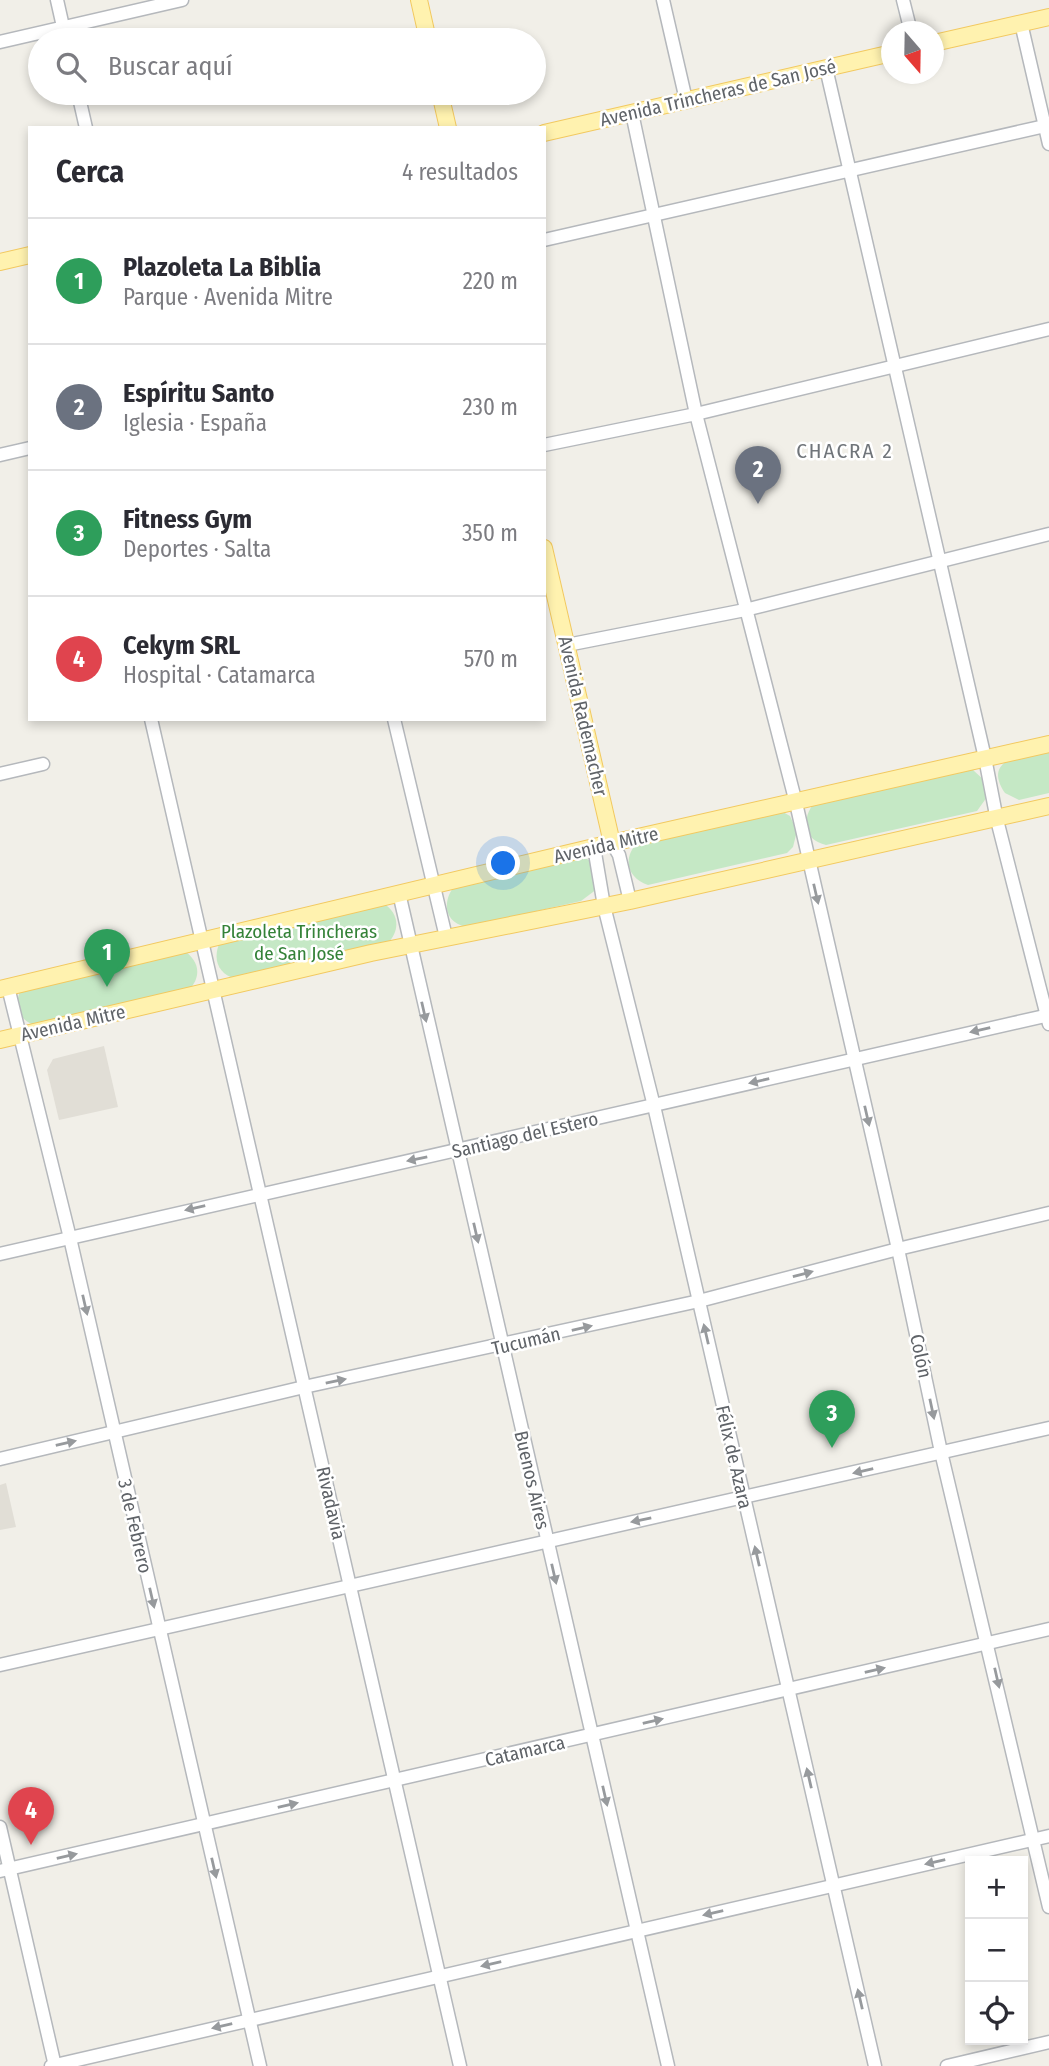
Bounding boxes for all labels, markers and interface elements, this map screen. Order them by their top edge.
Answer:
north arrow [881,21,944,84]
search box [28,28,546,105]
icon: search [52,48,90,86]
text: Buscar aquí [108,51,233,82]
street label: Avenida Trincheras de San José [598,55,838,131]
text: Cerca [56,154,124,190]
text: 4 resultados [402,158,518,186]
text: Plazoleta La Biblia [123,252,321,283]
text: 1 [74,267,84,295]
text: 220 m [463,267,518,295]
text: Parque · Avenida Mitre [123,283,333,311]
text: Espíritu Santo [123,378,274,409]
text: 2 [74,393,84,421]
text: 230 m [462,393,518,421]
text: Iglesia · España [123,409,267,437]
district label: CHACRA 2 [796,438,894,464]
pin: 2 [735,446,781,504]
text: Fitness Gym [123,504,252,535]
text: 3 [74,519,84,547]
text: 350 m [462,519,518,547]
text: Deportes · Salta [123,535,271,563]
text: Cekym SRL [123,630,240,661]
street label: Avenida Rademacher [553,634,613,799]
text: 4 [73,645,85,673]
text: 570 m [464,645,518,673]
text: Hospital · Catamarca [123,661,316,689]
street label: Avenida Mitre [552,822,660,868]
your location [486,846,520,880]
one-way arrow [810,883,821,905]
park label: Plazoleta Trincheras de San José [221,920,377,965]
pin: 1 [84,929,130,987]
street label: Avenida Mitre [19,1000,127,1046]
one-way arrow [419,1001,430,1023]
one-way arrow [969,1025,991,1036]
one-way arrow [748,1076,770,1087]
one-way arrow [861,1105,872,1127]
street label: Santiago del Estero [450,1107,600,1163]
one-way arrow [406,1154,428,1165]
one-way arrow [184,1203,206,1214]
one-way arrow [471,1222,482,1244]
one-way arrow [792,1268,814,1279]
one-way arrow [79,1294,90,1316]
street label: Tucumán [489,1322,563,1360]
one-way arrow [571,1322,593,1333]
one-way arrow [701,1323,712,1345]
street label: Colón [905,1332,937,1380]
one-way arrow [325,1375,347,1386]
pin: 3 [809,1390,855,1448]
one-way arrow [926,1398,937,1420]
street label: Félix de Azara [711,1403,757,1511]
street label: Buenos Aires [509,1428,555,1532]
one-way arrow [56,1437,78,1448]
street label: Rivadavia [311,1464,351,1542]
one-way arrow [852,1465,874,1476]
street label: 3 de Febrero [113,1477,157,1575]
one-way arrow [630,1515,652,1526]
one-way arrow [751,1545,762,1567]
one-way arrow [549,1563,560,1585]
one-way arrow [146,1587,157,1609]
one-way arrow [864,1664,886,1675]
one-way arrow [991,1667,1002,1689]
one-way arrow [642,1715,664,1726]
street label: Catamarca [483,1731,567,1771]
one-way arrow [803,1767,814,1789]
one-way arrow [600,1785,611,1807]
pin: 4 [8,1787,54,1845]
one-way arrow [277,1799,299,1810]
one-way arrow [56,1850,78,1861]
map controls [965,1856,1028,2045]
button: + [965,1856,1028,1919]
one-way arrow [209,1857,220,1879]
one-way arrow [924,1857,946,1868]
one-way arrow [702,1908,724,1919]
button: − [965,1919,1028,1982]
one-way arrow [480,1959,502,1970]
button: locate [965,1982,1028,2045]
one-way arrow [854,1988,865,2010]
one-way arrow [211,2021,233,2032]

